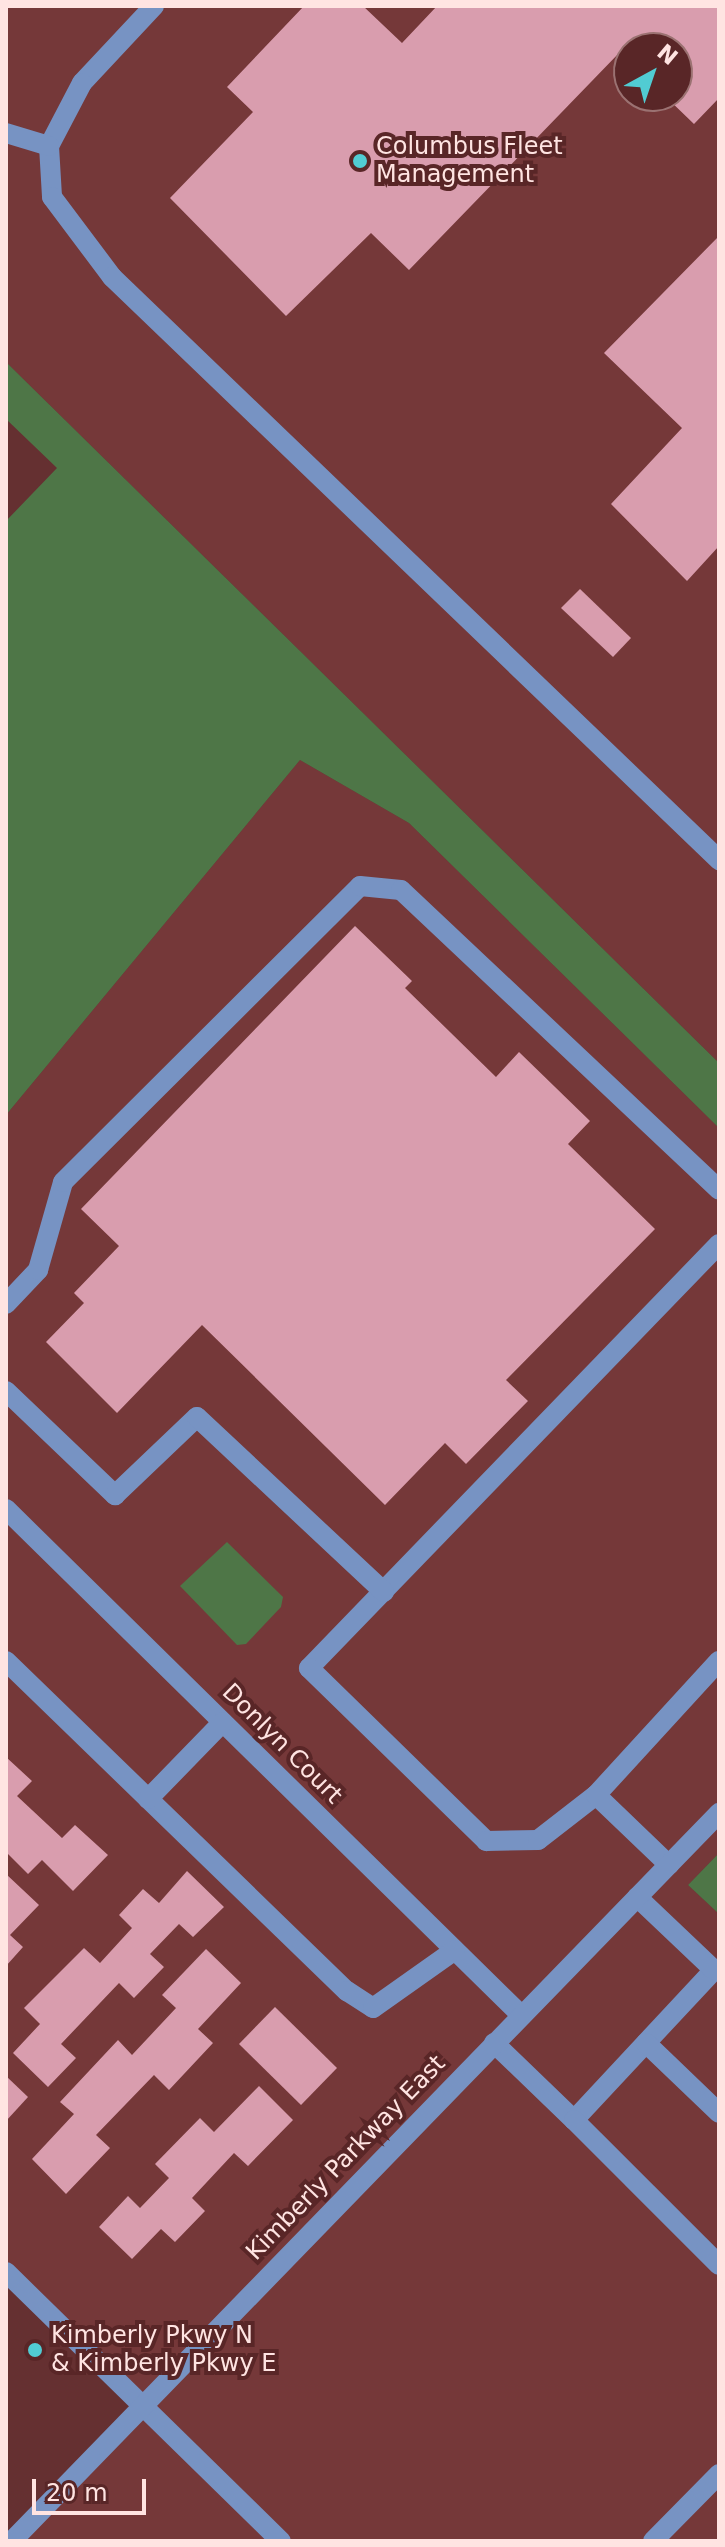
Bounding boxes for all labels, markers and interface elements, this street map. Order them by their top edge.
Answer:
north arrow [613,32,693,112]
text: N [652,39,683,70]
place label: Columbus Fleet Management [376,133,563,189]
marker: Columbus Fleet Management [351,152,369,170]
street label: Donlyn Court [216,1678,348,1810]
street label: Kimberly Parkway East [240,2049,452,2267]
place label: Kimberly Pkwy N & Kimberly Pkwy E [51,2322,276,2378]
marker: Kimberly Pkwy N & Kimberly Pkwy E [26,2341,44,2359]
scale bar [36,2463,150,2513]
text: 20 m [46,2479,108,2507]

